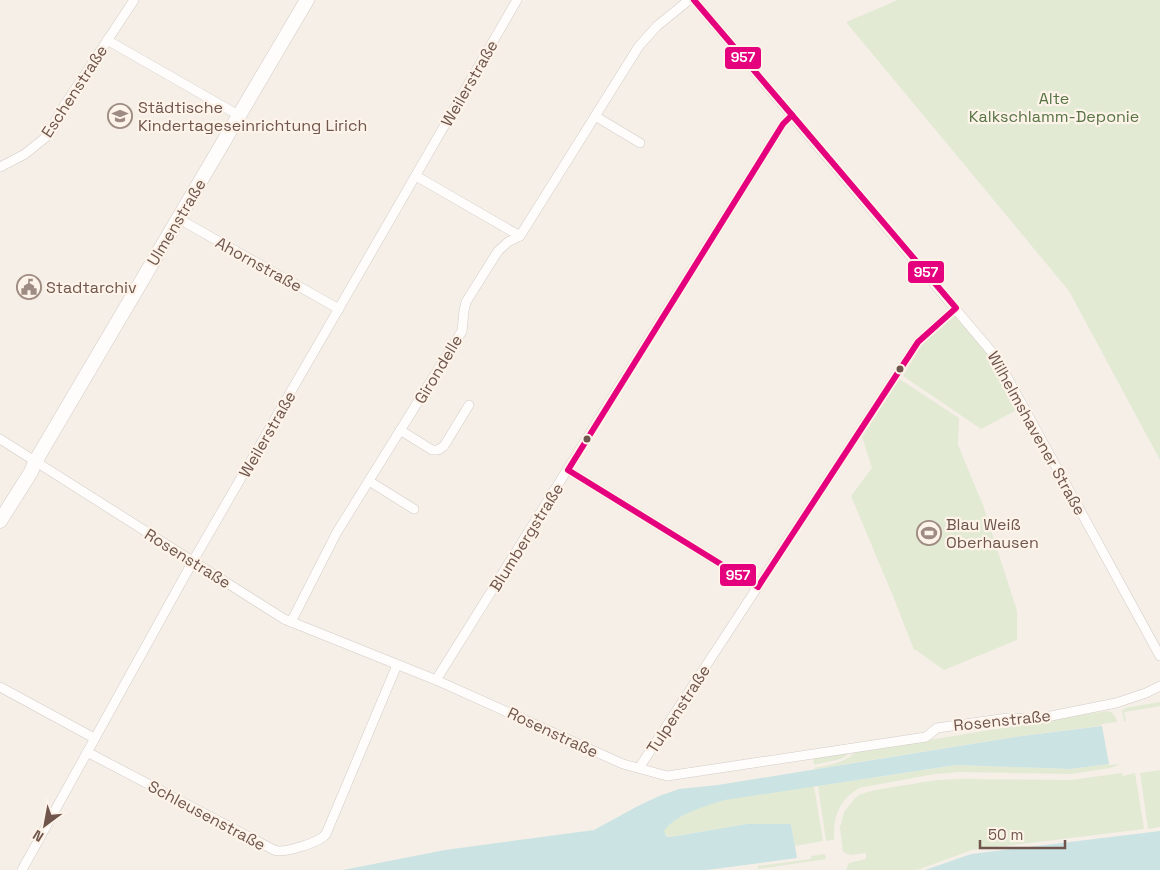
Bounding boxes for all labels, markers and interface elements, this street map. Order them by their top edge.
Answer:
street label: Weilerstraße [436,36,503,130]
street label: Eschenstraße [37,41,112,142]
line badge: 957 [724,46,762,70]
text: 957 [731,48,756,66]
park label: Alte Kalkschlamm-Deponie [969,88,1139,127]
place label: Städtische Kindertageseinrichtung Lirich [138,97,367,136]
school or university icon: Städtische Kindertageseinrichtung Lirich [107,103,133,129]
street label: Ulmenstraße [142,175,211,270]
street label: Ahornstraße [212,232,306,297]
line badge: 957 [907,260,945,284]
text: 957 [914,263,939,281]
public building icon: Stadtarchiv [16,274,42,300]
place label: Stadtarchiv [46,277,137,298]
street label: Girondelle [410,331,467,408]
street label: Wilhelmshavener Straße [983,347,1091,519]
unlabelled marker [895,364,905,374]
street label: Weilerstraße [234,387,301,481]
unlabelled marker [582,434,592,444]
street label: Blumbergstraße [485,479,568,595]
place label: Blau Weiß Oberhausen [946,514,1039,553]
sports icon: Blau Weiß Oberhausen [916,520,942,546]
street label: Rosenstraße [141,524,235,593]
line badge: 957 [719,563,757,587]
text: 957 [726,566,751,584]
street label: Tulpenstraße [642,661,715,758]
street label: Rosenstraße [504,702,602,763]
street label: Rosenstraße [952,705,1052,736]
street label: Schleusenstraße [144,776,269,855]
north arrow [20,800,70,850]
scale bar [980,818,1065,850]
text: 50 m [988,825,1023,844]
text: N [29,826,47,846]

